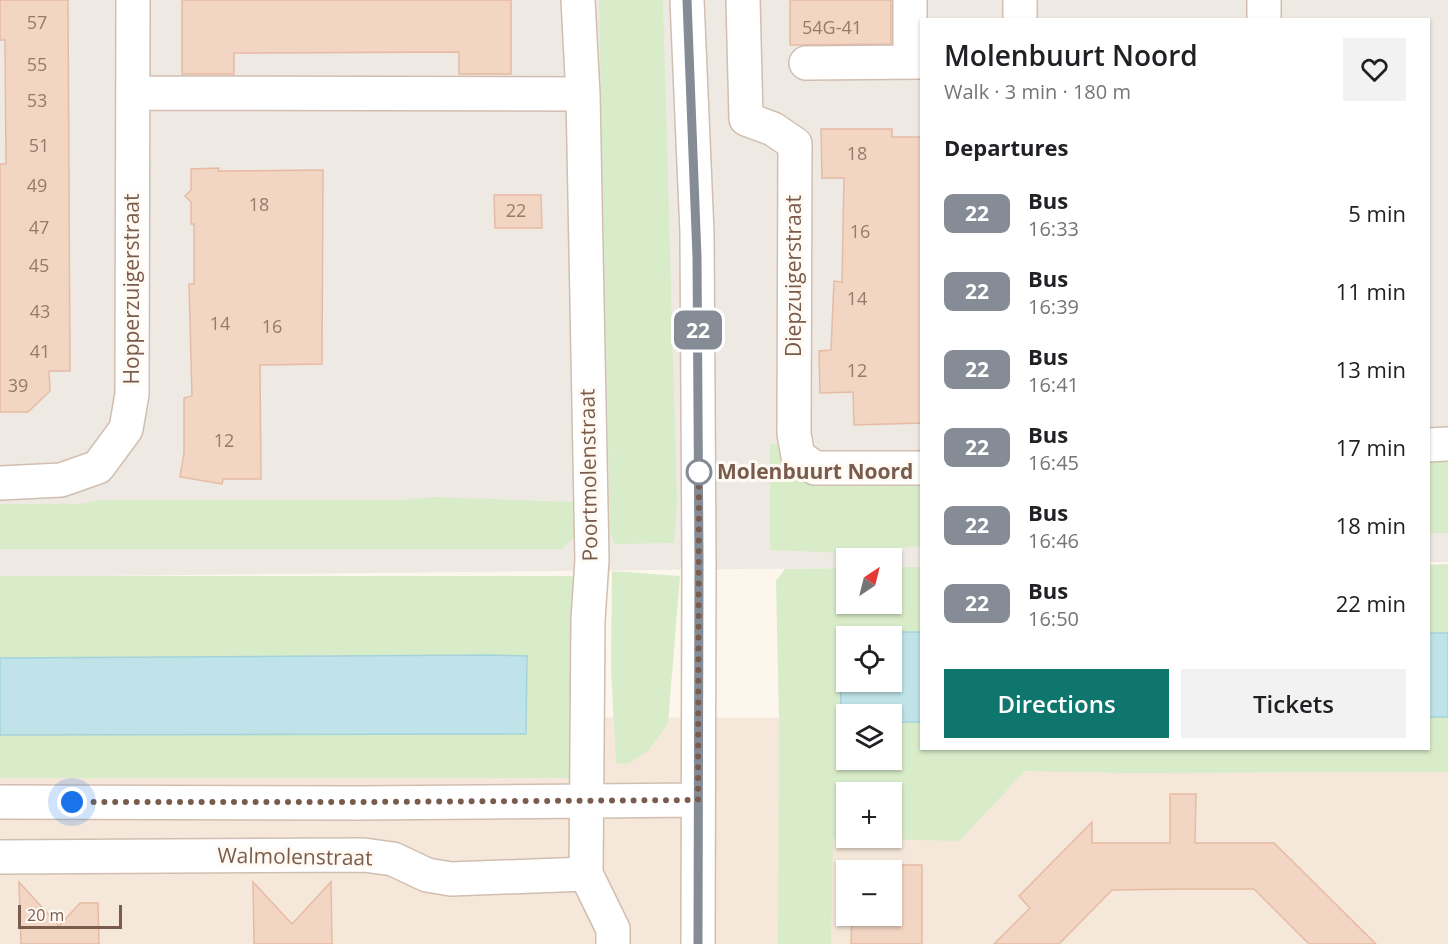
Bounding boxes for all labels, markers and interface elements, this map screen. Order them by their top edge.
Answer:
house number: 57 [27,10,47,34]
house number: 54G-41 [802,15,862,39]
text: Molenbuurt Noord [944,36,1198,74]
button: heart [1343,38,1406,101]
house number: 55 [27,52,47,76]
text: Walk · 3 min · 180 m [944,78,1131,105]
house number: 53 [27,88,47,112]
text: Departures [944,132,1068,162]
house number: 51 [29,133,49,157]
house number: 18 [847,141,867,165]
house number: 49 [27,173,47,197]
text: Bus [1028,185,1068,215]
house number: 18 [249,192,269,216]
street label: Hopperzuigerstraat [117,194,145,384]
street label: Diepzuigerstraat [779,195,807,357]
house number: 22 [506,198,526,222]
text: 5 min [1348,198,1406,228]
text: 22 [965,199,989,227]
house number: 47 [29,215,49,239]
text: 16:33 [1028,215,1079,242]
house number: 16 [850,219,870,243]
house number: 45 [29,253,49,277]
text: Bus [1028,263,1068,293]
text: 11 min [1336,276,1406,306]
text: 22 [965,277,989,305]
house number: 14 [847,286,867,310]
text: 16:39 [1028,293,1079,320]
house number: 43 [30,299,50,323]
line badge: 22 [671,310,725,350]
house number: 14 [210,311,230,335]
house number: 16 [262,314,282,338]
text: 22 [686,316,710,344]
house number: 41 [30,339,50,363]
text: Bus [1028,341,1068,371]
text: 13 min [1336,354,1406,384]
text: 22 [965,355,989,383]
house number: 12 [847,358,867,382]
text: 16:41 [1028,371,1079,398]
house number: 39 [8,373,28,397]
street label: Poortmolenstraat [572,388,604,562]
text: Bus [1028,419,1068,449]
house number: 12 [214,428,234,452]
text: 17 min [1336,432,1406,462]
text: 22 [965,433,989,461]
text: 16:45 [1028,449,1079,476]
place label: Molenbuurt Noord [717,457,913,485]
marker: Molenbuurt Noord [686,459,712,485]
text: Bus [1028,497,1068,527]
text: 18 min [1336,510,1406,540]
text: 22 [965,511,989,539]
text: 16:46 [1028,527,1079,554]
north arrow [836,548,902,614]
map controls [836,548,902,926]
text: Bus [1028,575,1068,605]
text: 22 min [1336,588,1406,618]
text: 22 [965,589,989,617]
text: 16:50 [1028,605,1079,632]
button: locate [836,626,902,692]
button: Directions [944,669,1169,738]
button: Tickets [1181,669,1406,738]
button: layers [836,704,902,770]
button: + [836,782,902,848]
your location [57,787,87,817]
street label: Walmolenstraat [217,841,373,871]
button: − [836,860,902,926]
scale bar [18,902,122,930]
text: 20 m [27,904,64,926]

